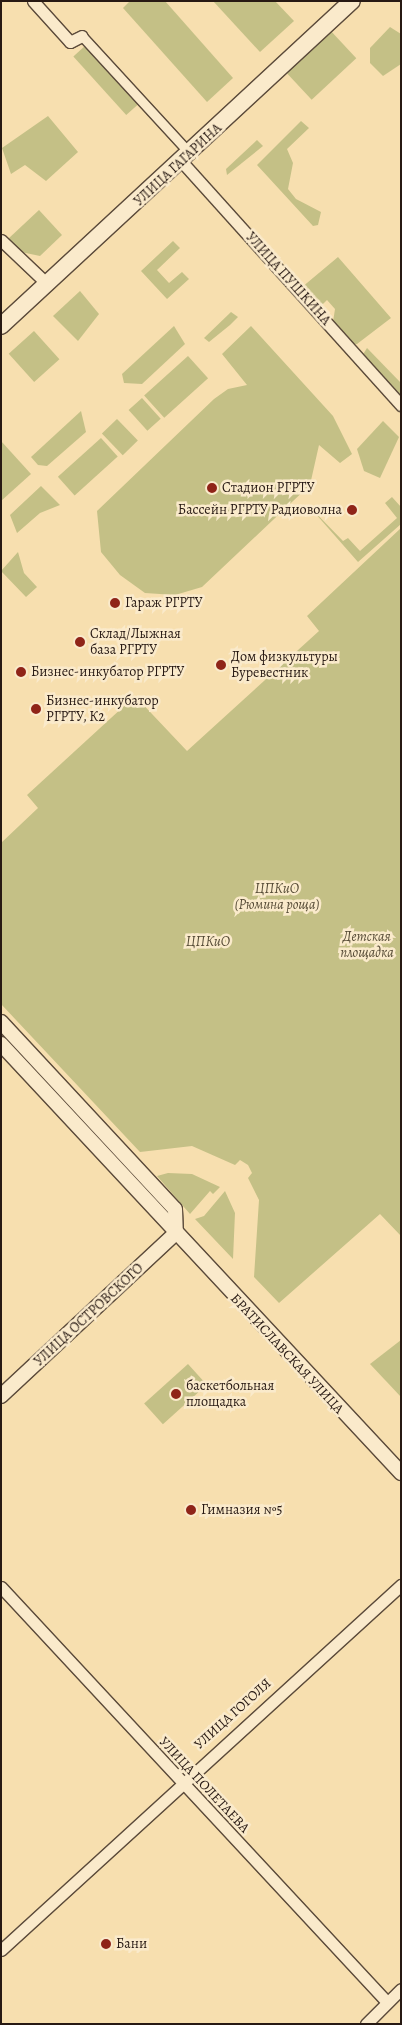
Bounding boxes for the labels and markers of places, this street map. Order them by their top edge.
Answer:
place label: Стадион РГРТУ [222,480,315,496]
marker: Стадион РГРТУ [206,482,218,494]
place label: Бассейн РГРТУ Радиоволна [178,502,342,518]
marker: Бассейн РГРТУ Радиоволна [346,504,358,516]
place label: Гараж РГРТУ [125,595,203,611]
marker: Гараж РГРТУ [109,597,121,609]
place label: Склад/Лыжная база РГРТУ [90,626,181,658]
marker: Склад/Лыжная база РГРТУ [74,636,86,648]
place label: Дом физкультуры Буревестник [231,649,338,682]
marker: Дом физкультуры Буревестник [215,659,227,671]
place label: Бизнес-инкубатор РГРТУ [31,664,184,680]
marker: Бизнес-инкубатор РГРТУ [15,666,27,678]
place label: Бизнес-инкубатор РГРТУ, К2 [46,693,159,726]
marker: Бизнес-инкубатор РГРТУ, К2 [30,703,42,715]
place label: баскетбольная площадка [186,1378,274,1410]
marker: баскетбольная площадка [170,1388,182,1400]
place label: Гимназия №5 [201,1502,283,1518]
marker: Гимназия №5 [185,1504,197,1516]
place label: Бани [116,1936,147,1952]
marker: Бани [100,1938,112,1950]

